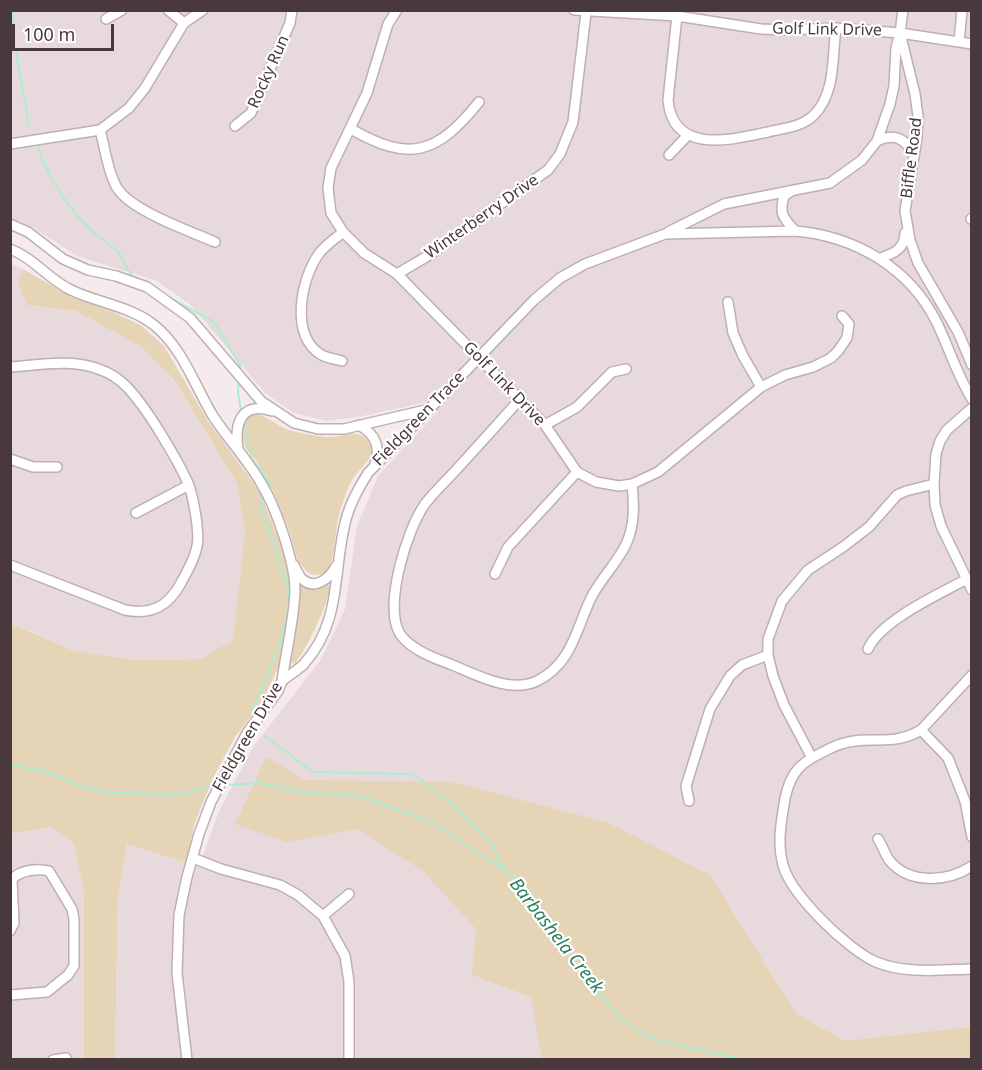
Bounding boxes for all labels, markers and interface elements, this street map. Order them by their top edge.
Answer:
scale bar [15,12,117,50]
street label: Golf Link Drive [772,19,882,41]
text: 100 m [23,22,75,46]
street label: Rocky Run [244,33,294,111]
street label: Biffle Road [898,116,926,200]
street label: Winterberry Drive [421,171,543,263]
street label: Golf Link Drive [459,338,549,430]
street label: Fieldgreen Trace [369,368,469,470]
street label: Fieldgreen Drive [209,679,287,795]
water label: Barbashela Creek [504,874,608,998]

